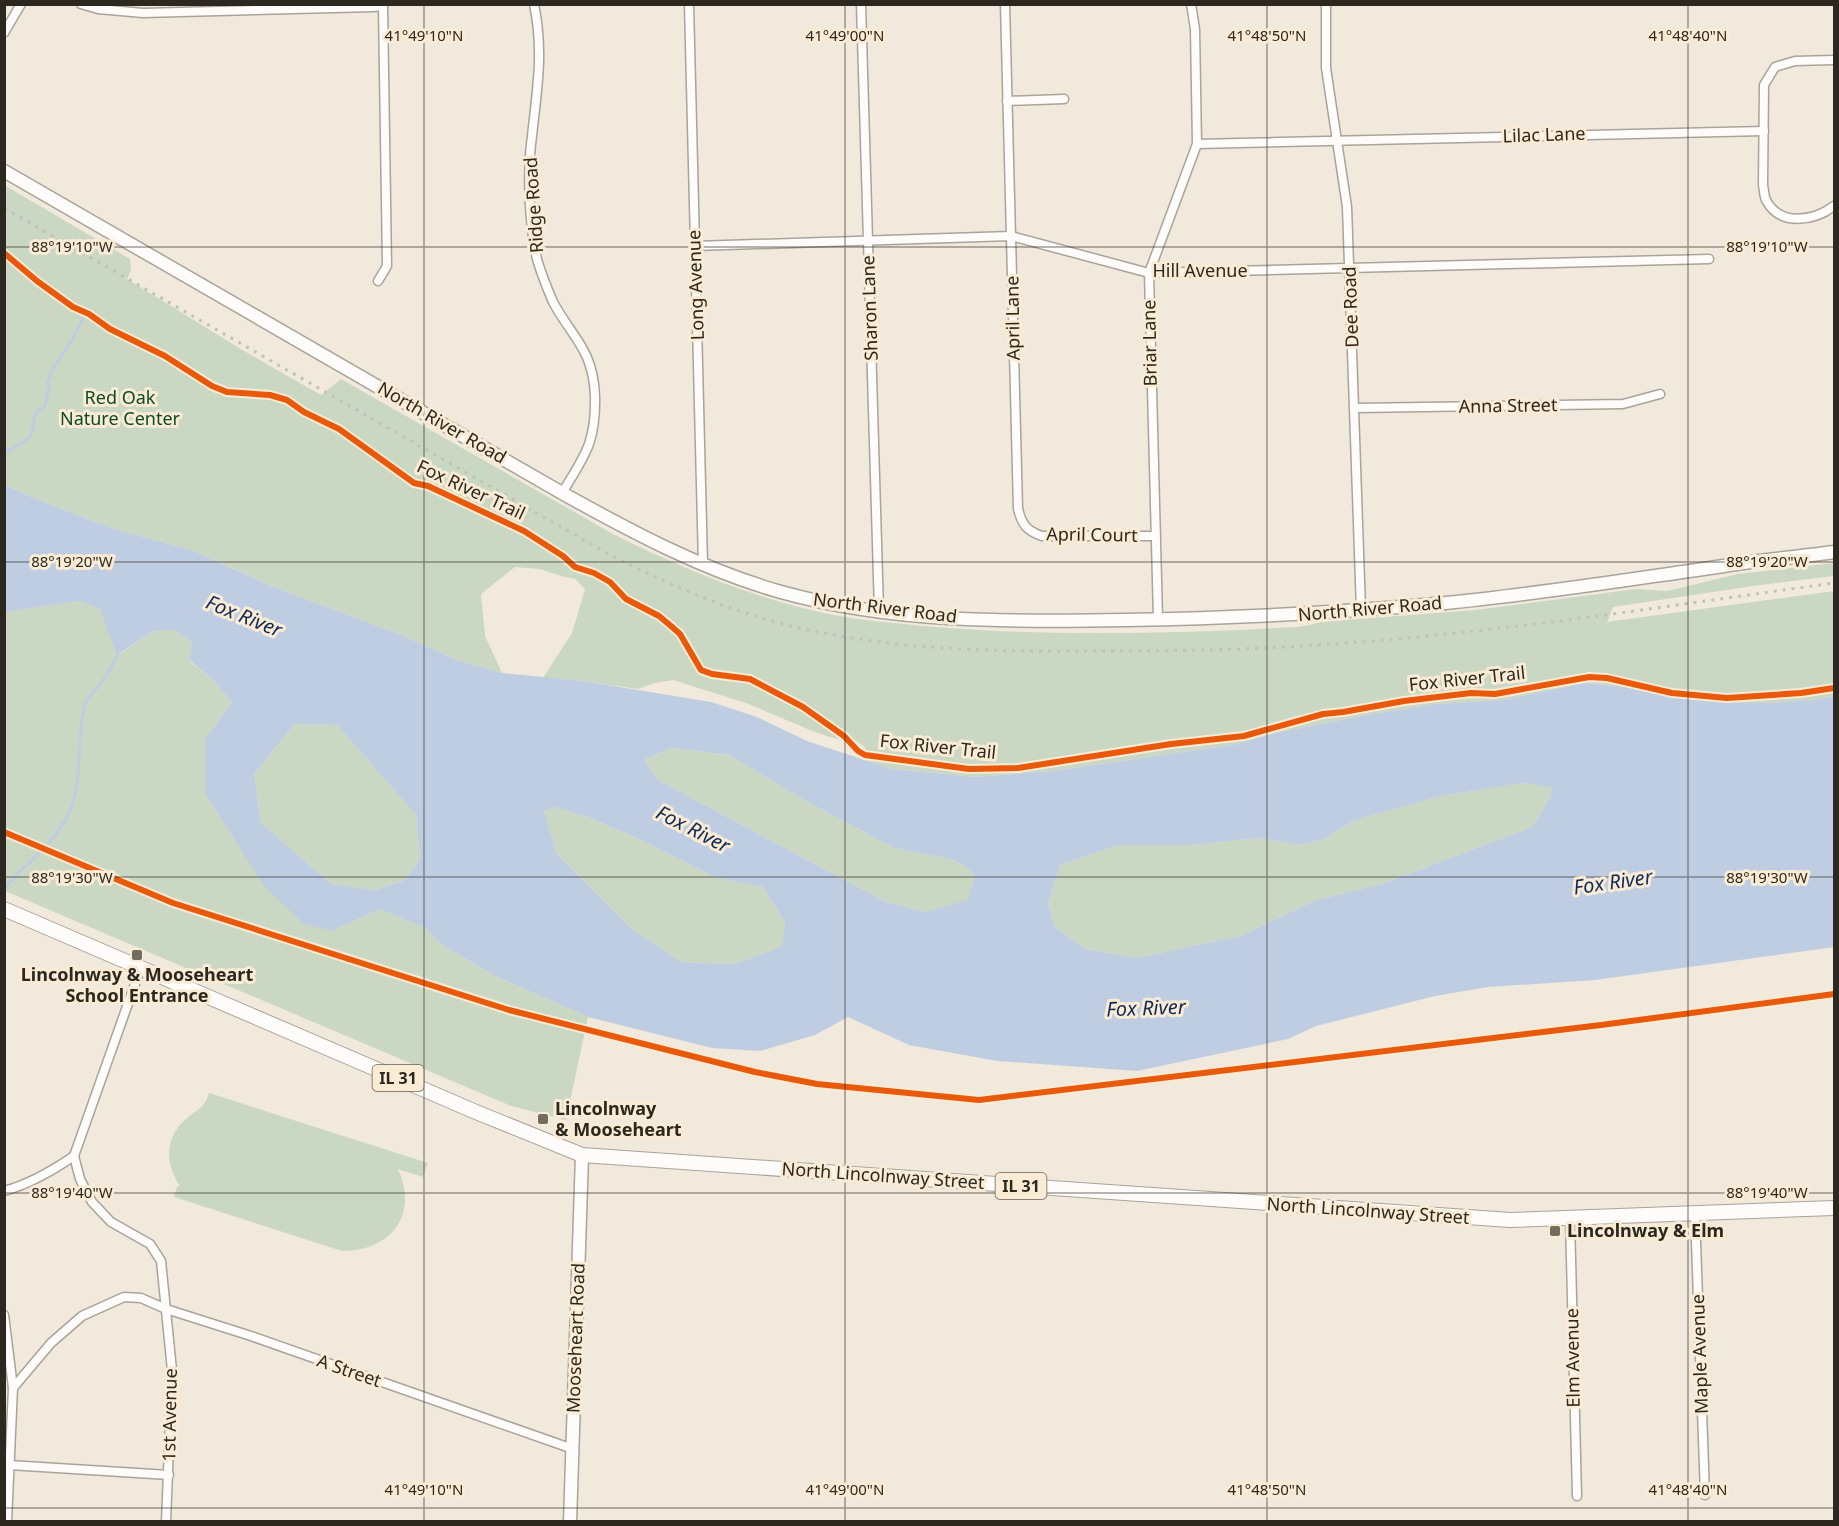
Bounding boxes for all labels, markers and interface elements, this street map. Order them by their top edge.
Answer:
text: 41°49'10"N [385,25,463,45]
text: 41°49'00"N [806,25,884,45]
text: 41°48'50"N [1228,25,1306,45]
text: 41°48'40"N [1649,25,1727,45]
street label: Lilac Lane [1502,121,1586,147]
street label: Ridge Road [518,156,548,254]
street label: Long Avenue [681,229,709,341]
text: 88°19'10"W [31,236,113,256]
text: 88°19'10"W [1726,236,1808,256]
street label: Sharon Lane [855,255,883,361]
street label: Hill Avenue [1152,258,1248,282]
street label: Dee Road [1337,266,1363,348]
street label: April Lane [999,275,1025,361]
street label: Briar Lane [1136,299,1162,387]
street label: North River Road [374,376,511,469]
park label: Red Oak Nature Center [60,385,181,430]
street label: Anna Street [1458,392,1558,418]
street label: Fox River Trail [413,454,529,525]
street label: April Court [1046,521,1138,547]
text: 88°19'20"W [31,551,113,571]
text: 88°19'20"W [1726,551,1808,571]
street label: North River Road [812,586,958,628]
water label: Fox River [202,588,287,643]
street label: North River Road [1297,590,1443,626]
street label: Fox River Trail [1408,660,1526,696]
street label: Fox River Trail [879,728,997,764]
water label: Fox River [652,798,736,859]
water label: Fox River [1572,862,1655,900]
text: 88°19'30"W [31,867,113,887]
text: 88°19'30"W [1726,867,1808,887]
marker: Lincolnway & Mooseheart School Entrance [130,948,144,962]
place label: Lincolnway & Mooseheart School Entrance [21,962,253,1007]
water label: Fox River [1106,993,1187,1022]
road number: IL 31 [372,1065,424,1091]
place label: Lincolnway & Mooseheart [555,1096,682,1141]
marker: Lincolnway & Mooseheart [536,1112,550,1126]
street label: North Lincolnway Street [781,1156,986,1194]
road number: IL 31 [996,1173,1046,1199]
text: 88°19'40"W [31,1182,113,1202]
text: 88°19'40"W [1726,1182,1808,1202]
street label: North Lincolnway Street [1266,1191,1471,1229]
place label: Lincolnway & Elm [1567,1218,1724,1242]
marker: Lincolnway & Elm [1548,1224,1562,1238]
street label: Mooseheart Road [560,1263,590,1413]
street label: Maple Avenue [1685,1294,1713,1415]
street label: Elm Avenue [1559,1308,1585,1408]
street label: A Street [314,1348,385,1392]
street label: 1st Avenue [156,1368,182,1462]
text: 41°49'10"N [385,1479,463,1499]
text: 41°49'00"N [806,1479,884,1499]
text: 41°48'50"N [1228,1479,1306,1499]
text: 41°48'40"N [1649,1479,1727,1499]

